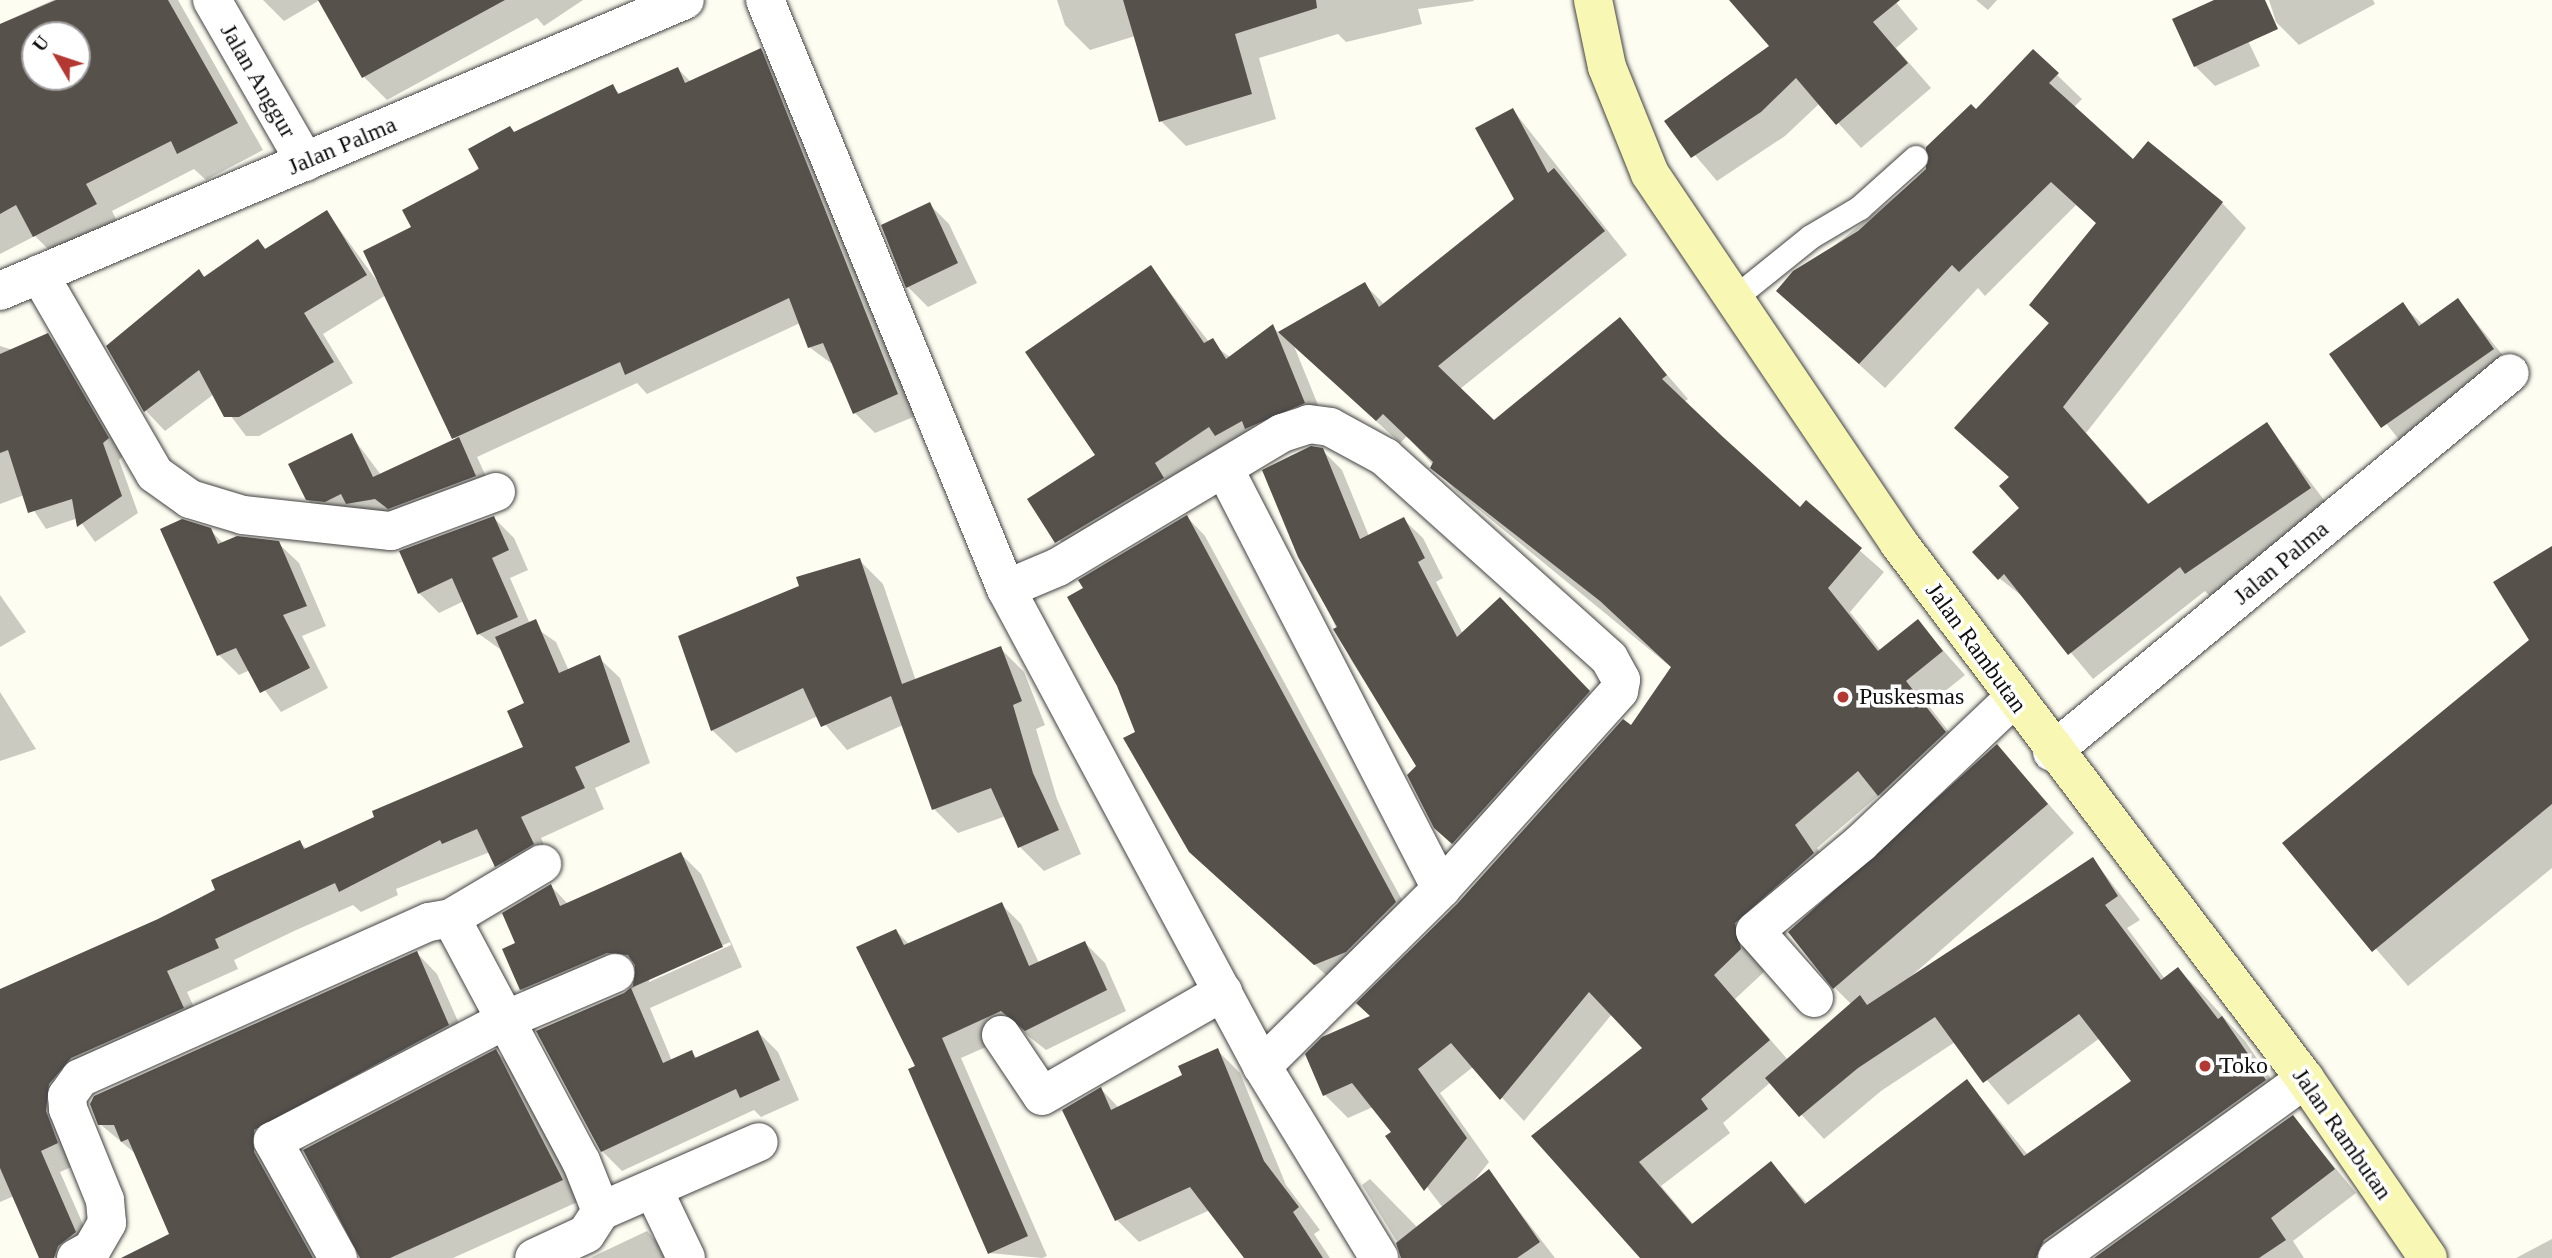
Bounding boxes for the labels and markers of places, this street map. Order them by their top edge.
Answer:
place label: Puskesmas [1859,683,1964,711]
marker: Puskesmas [1833,687,1853,707]
place label: Toko [2219,1052,2268,1080]
marker: Toko [2197,1058,2213,1074]

